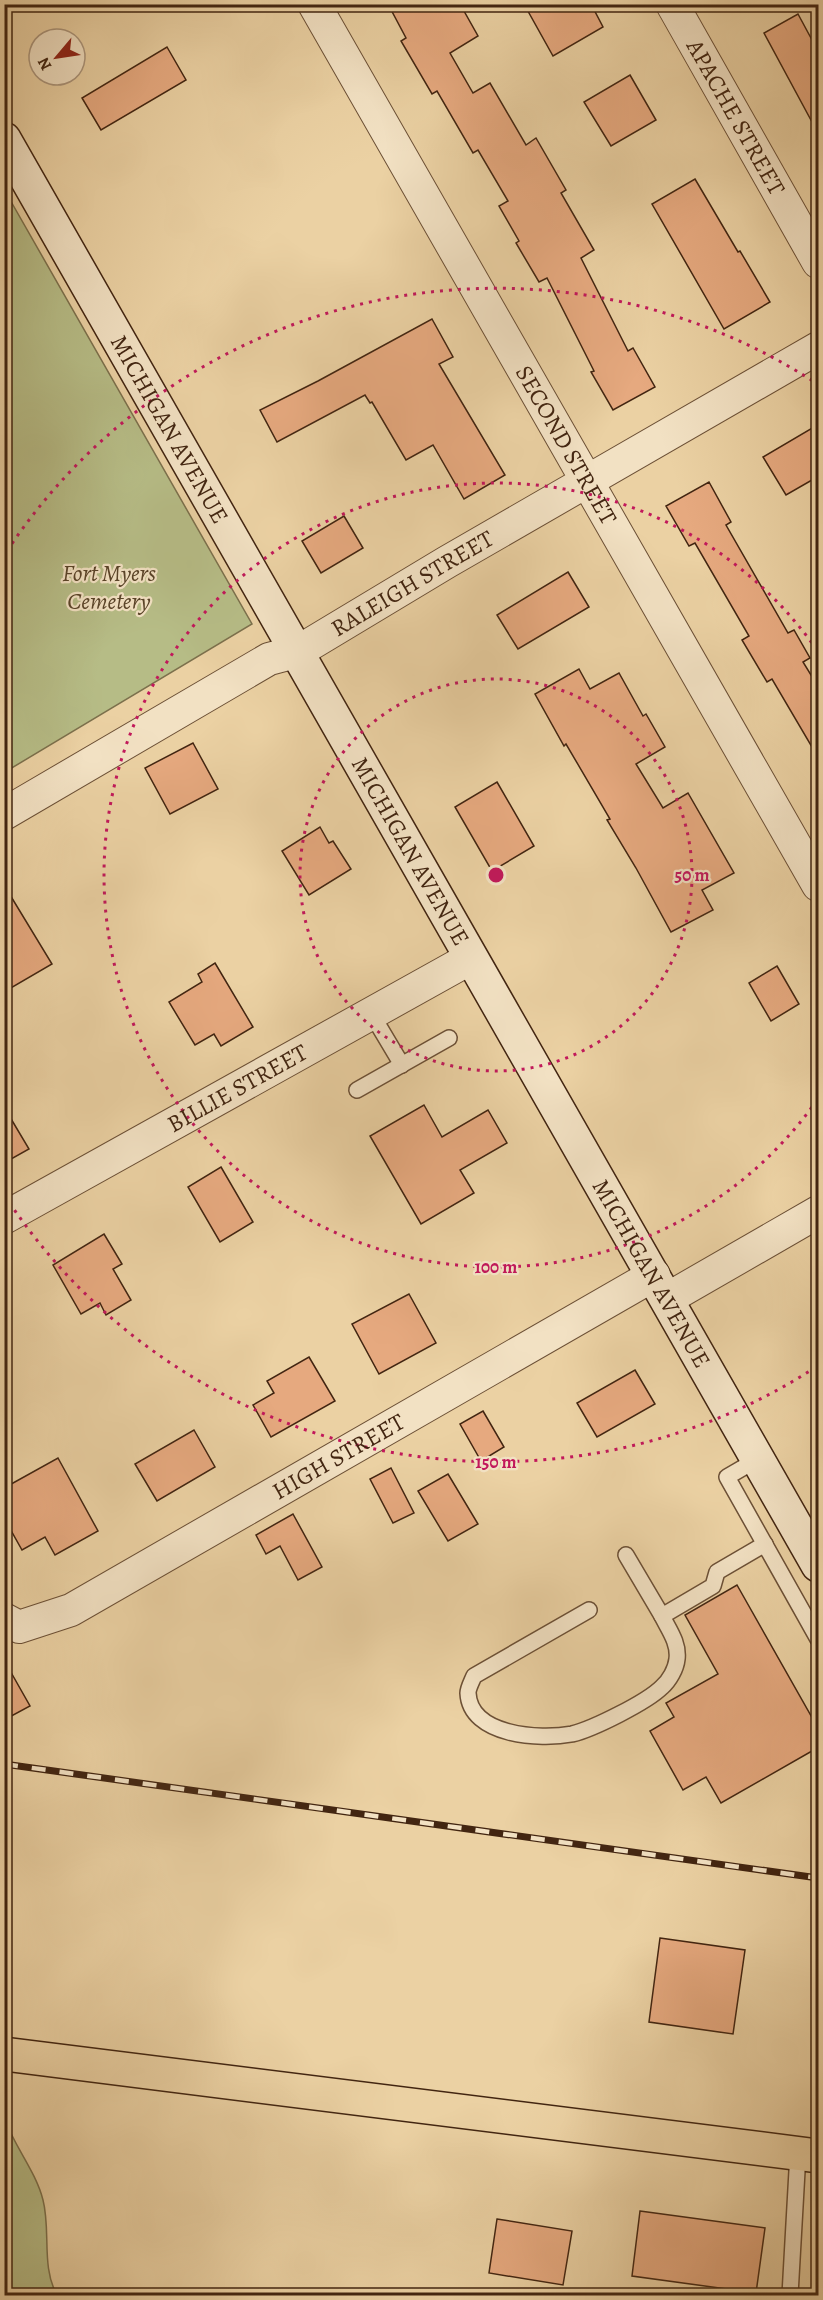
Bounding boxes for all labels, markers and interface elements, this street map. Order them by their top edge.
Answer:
north arrow [27,27,87,87]
street label: APACHE STREET [679,32,793,201]
text: N [32,53,57,74]
street label: MICHIGAN AVENUE [103,329,236,529]
street label: SECOND STREET [508,359,625,530]
street label: RALEIGH STREET [325,522,499,644]
park label: Fort Myers Cemetery [62,557,156,617]
street label: MICHIGAN AVENUE [344,751,477,951]
text: 50 m [675,863,709,887]
centre of rings [486,865,506,885]
street label: BILLIE STREET [161,1036,313,1140]
street label: MICHIGAN AVENUE [585,1173,718,1373]
text: 100 m [475,1255,517,1279]
street label: HIGH STREET [266,1406,410,1507]
text: 150 m [475,1450,517,1474]

